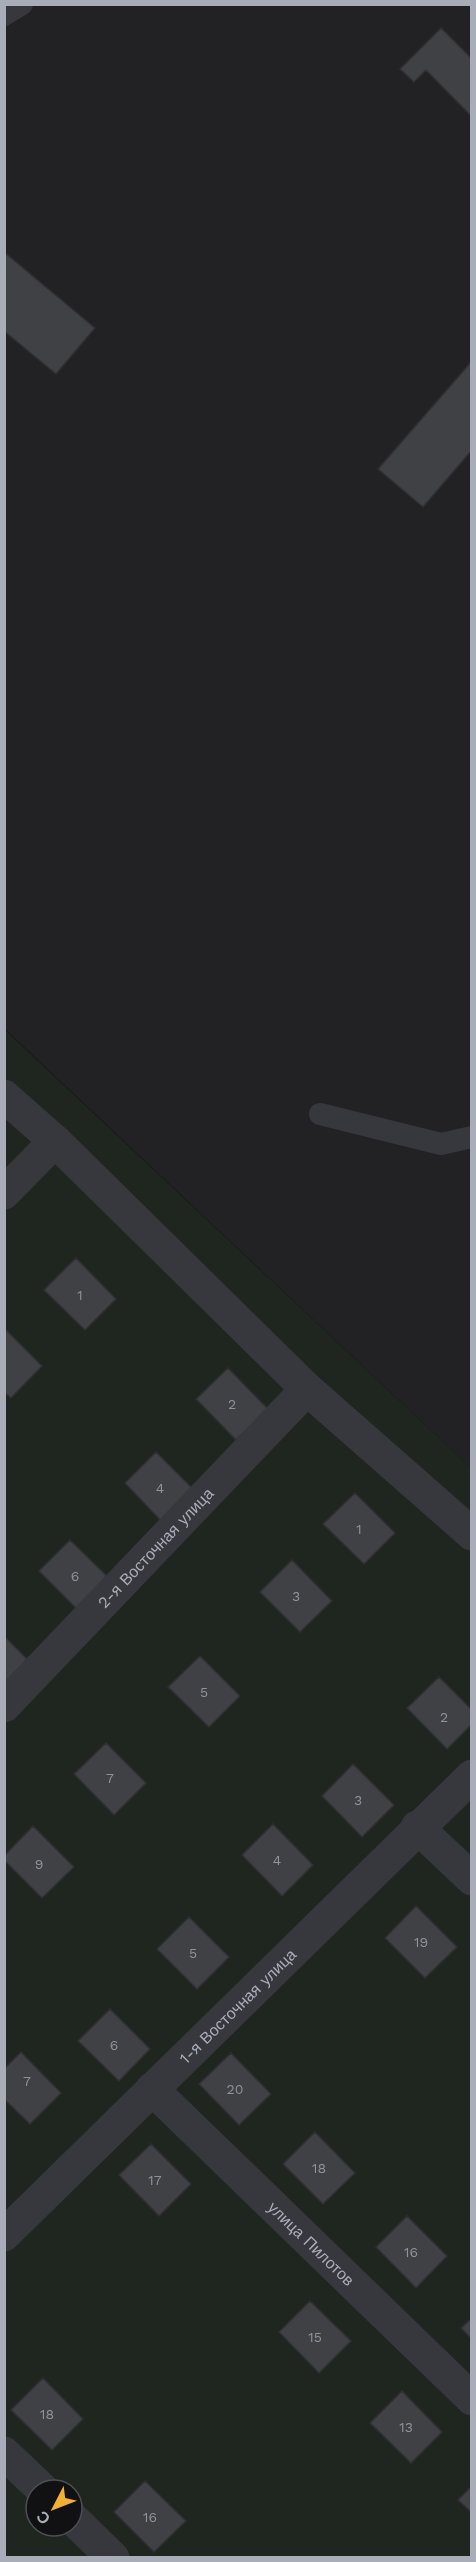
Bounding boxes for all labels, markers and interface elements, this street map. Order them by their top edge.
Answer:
house number: 1 [77,1287,83,1303]
house number: 2 [228,1396,236,1412]
house number: 4 [156,1480,164,1496]
street label: 2-я Восточная улица [94,1484,217,1612]
house number: 1 [356,1521,362,1537]
house number: 6 [71,1568,79,1584]
house number: 3 [292,1588,300,1604]
house number: 5 [200,1684,208,1700]
house number: 2 [440,1709,448,1725]
house number: 7 [106,1770,114,1786]
house number: 3 [354,1792,362,1808]
house number: 4 [273,1852,281,1868]
house number: 9 [35,1856,43,1872]
house number: 19 [414,1934,428,1950]
street label: 1-я Восточная улица [175,1945,300,2068]
house number: 5 [189,1945,197,1961]
house number: 6 [110,2037,118,2053]
house number: 7 [23,2073,31,2089]
house number: 20 [227,2081,243,2097]
house number: 18 [312,2160,326,2176]
house number: 17 [148,2172,162,2188]
street label: улица Пилотов [264,2198,358,2290]
house number: 16 [404,2244,418,2260]
house number: 15 [308,2329,322,2345]
house number: 18 [40,2406,54,2422]
house number: 13 [399,2419,413,2435]
north arrow [24,2478,84,2538]
text: С [32,2507,54,2528]
house number: 16 [143,2509,157,2525]

